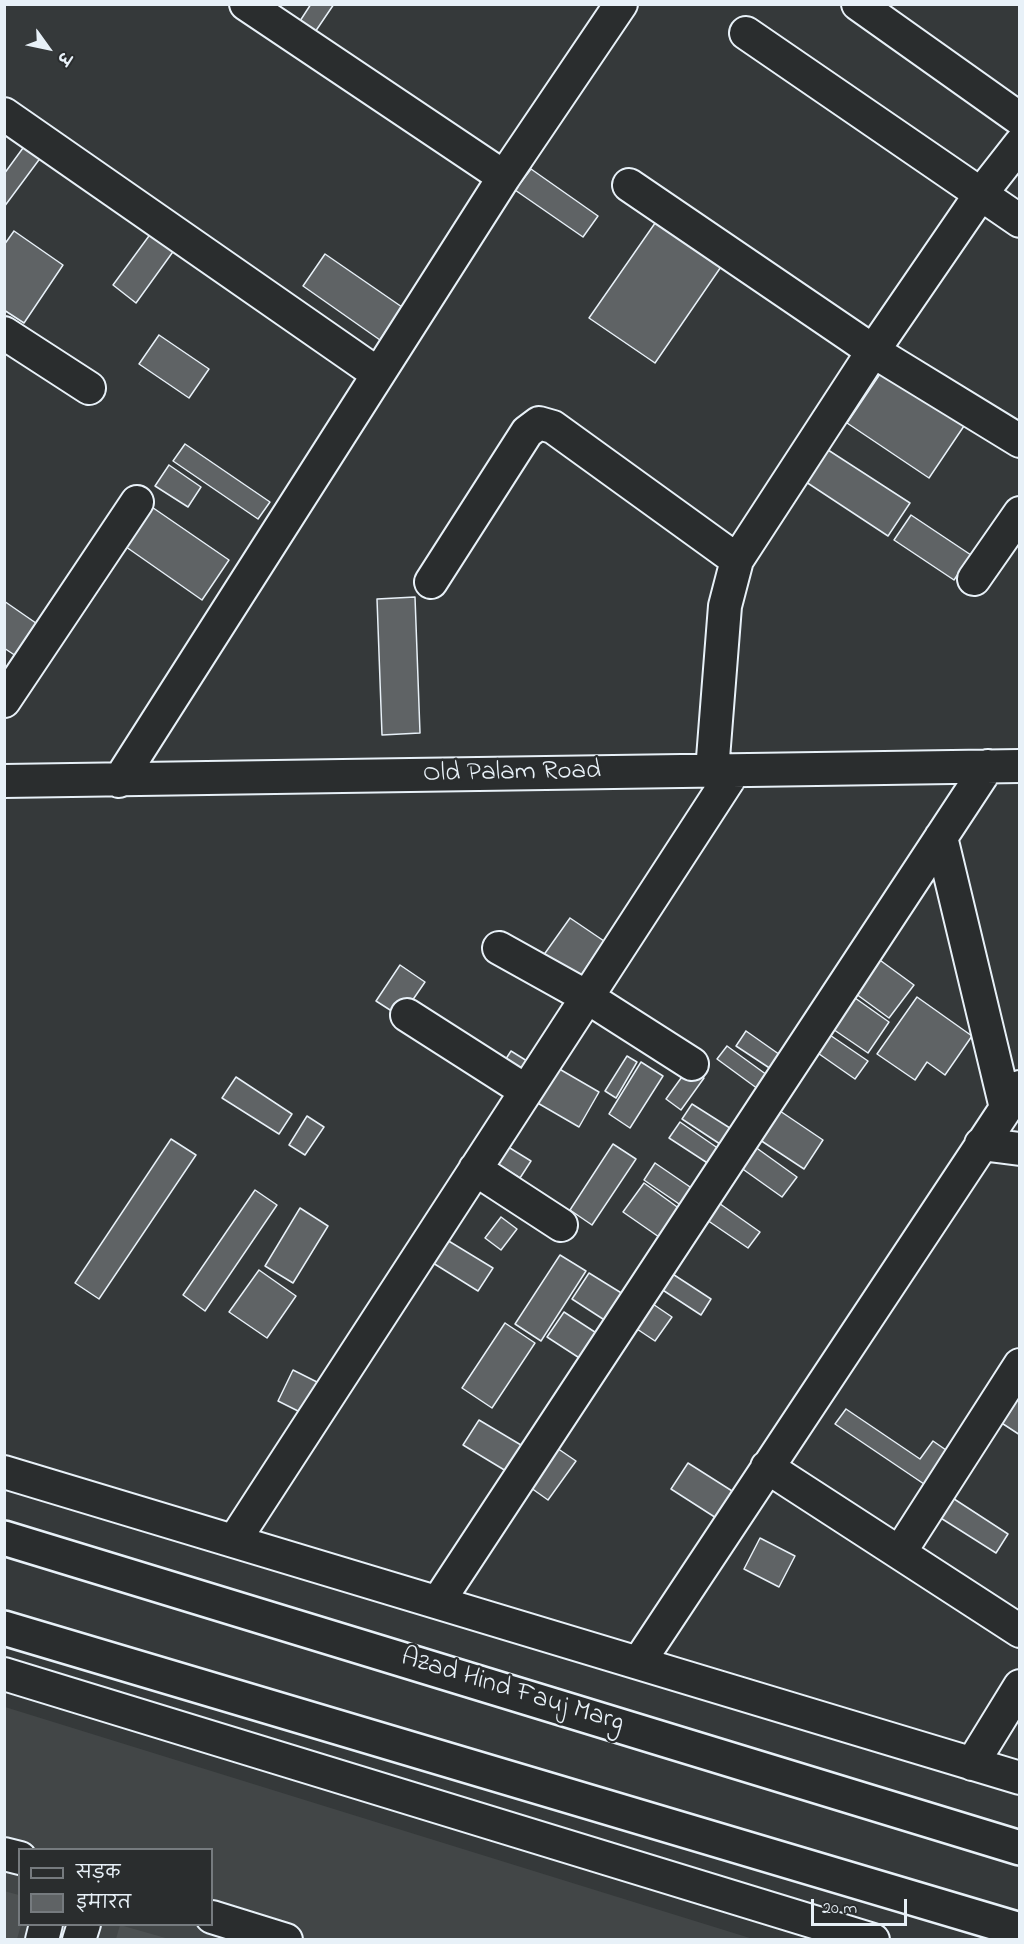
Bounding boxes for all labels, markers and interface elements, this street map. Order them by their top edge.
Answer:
north arrow [18,18,78,78]
text: उ [50,47,76,69]
street label: Old Palam Road [423,756,601,792]
street label: Azad Hind Fauj Marg [397,1643,627,1741]
legend [18,1848,213,1926]
text: सड़क [76,1861,120,1887]
scale bar [814,1887,910,1925]
text: इमारत [76,1891,131,1917]
text: 20 m [822,1896,857,1922]

